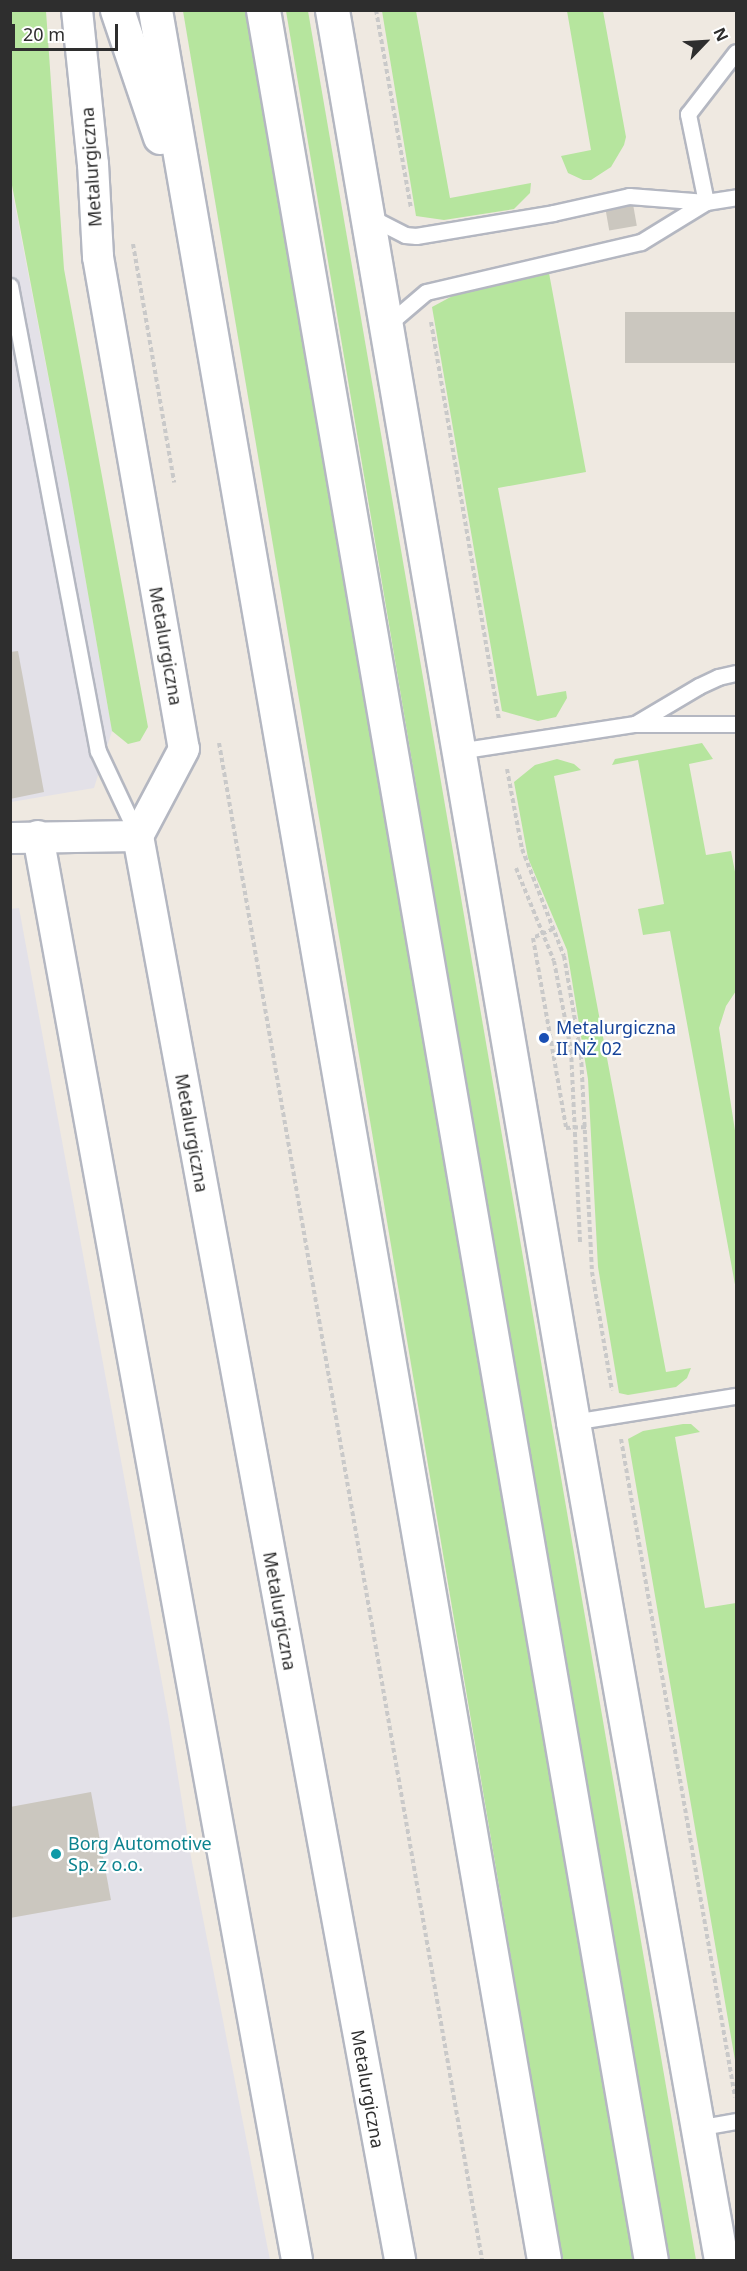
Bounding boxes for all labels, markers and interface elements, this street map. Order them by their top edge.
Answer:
scale bar [15,12,122,50]
north arrow [675,12,735,72]
text: 20 m [23,22,65,46]
text: N [709,24,734,45]
street label: Metalurgiczna [76,106,106,228]
street label: Metalurgiczna [145,585,187,707]
place label: Metalurgiczna II NŻ 02 [556,1017,676,1060]
marker: Metalurgiczna II NŻ 02 [537,1031,551,1045]
street label: Metalurgiczna [171,1072,213,1194]
street label: Metalurgiczna [259,1550,301,1672]
place label: Borg Automotive Sp. z o.o. [68,1833,212,1876]
marker: Borg Automotive Sp. z o.o. [49,1847,63,1861]
street label: Metalurgiczna [347,2028,389,2150]

